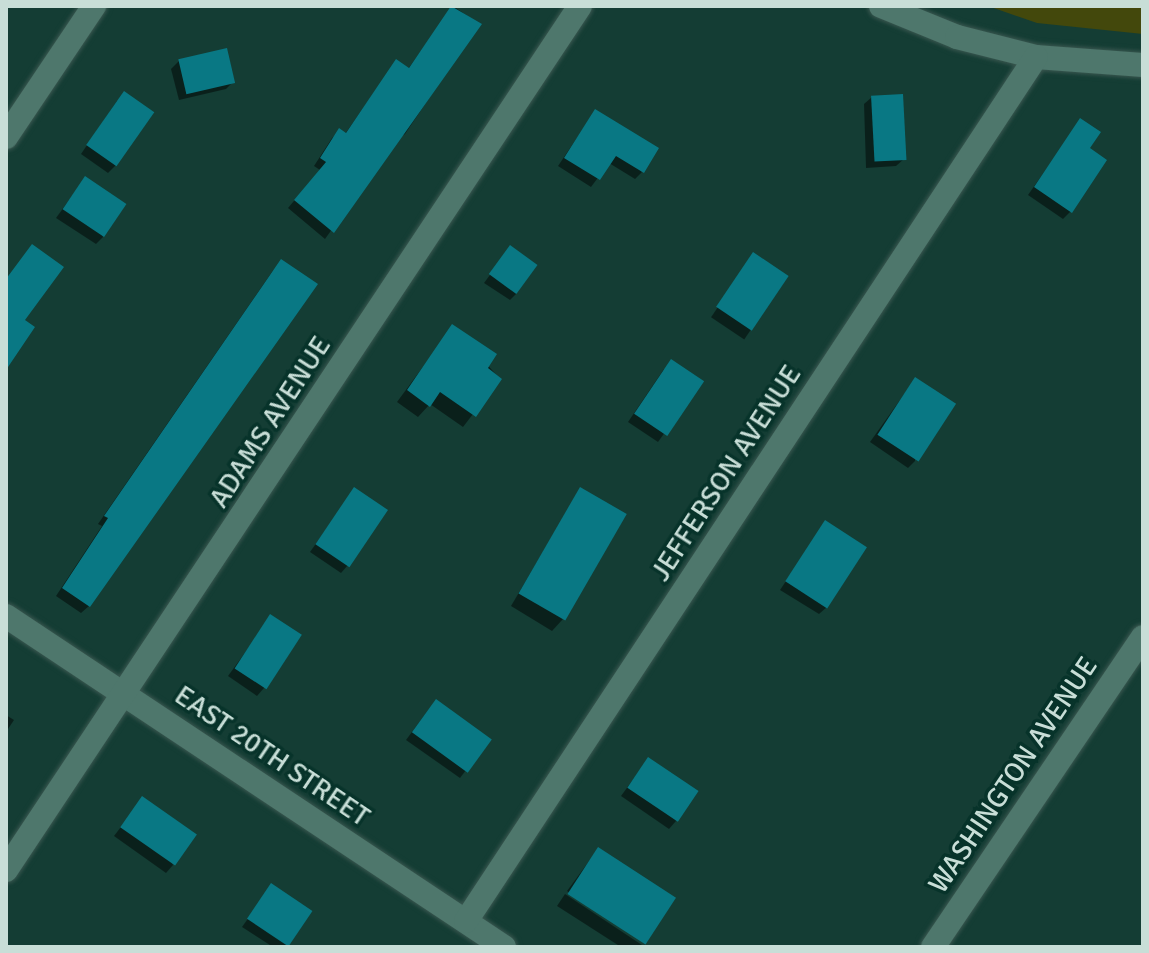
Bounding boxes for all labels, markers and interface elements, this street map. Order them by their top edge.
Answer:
street label: ADAMS AVENUE [202,330,338,514]
street label: JEFFERSON AVENUE [644,359,808,587]
street label: WASHINGTON AVENUE [921,651,1105,899]
street label: EAST 20TH STREET [168,678,376,834]

